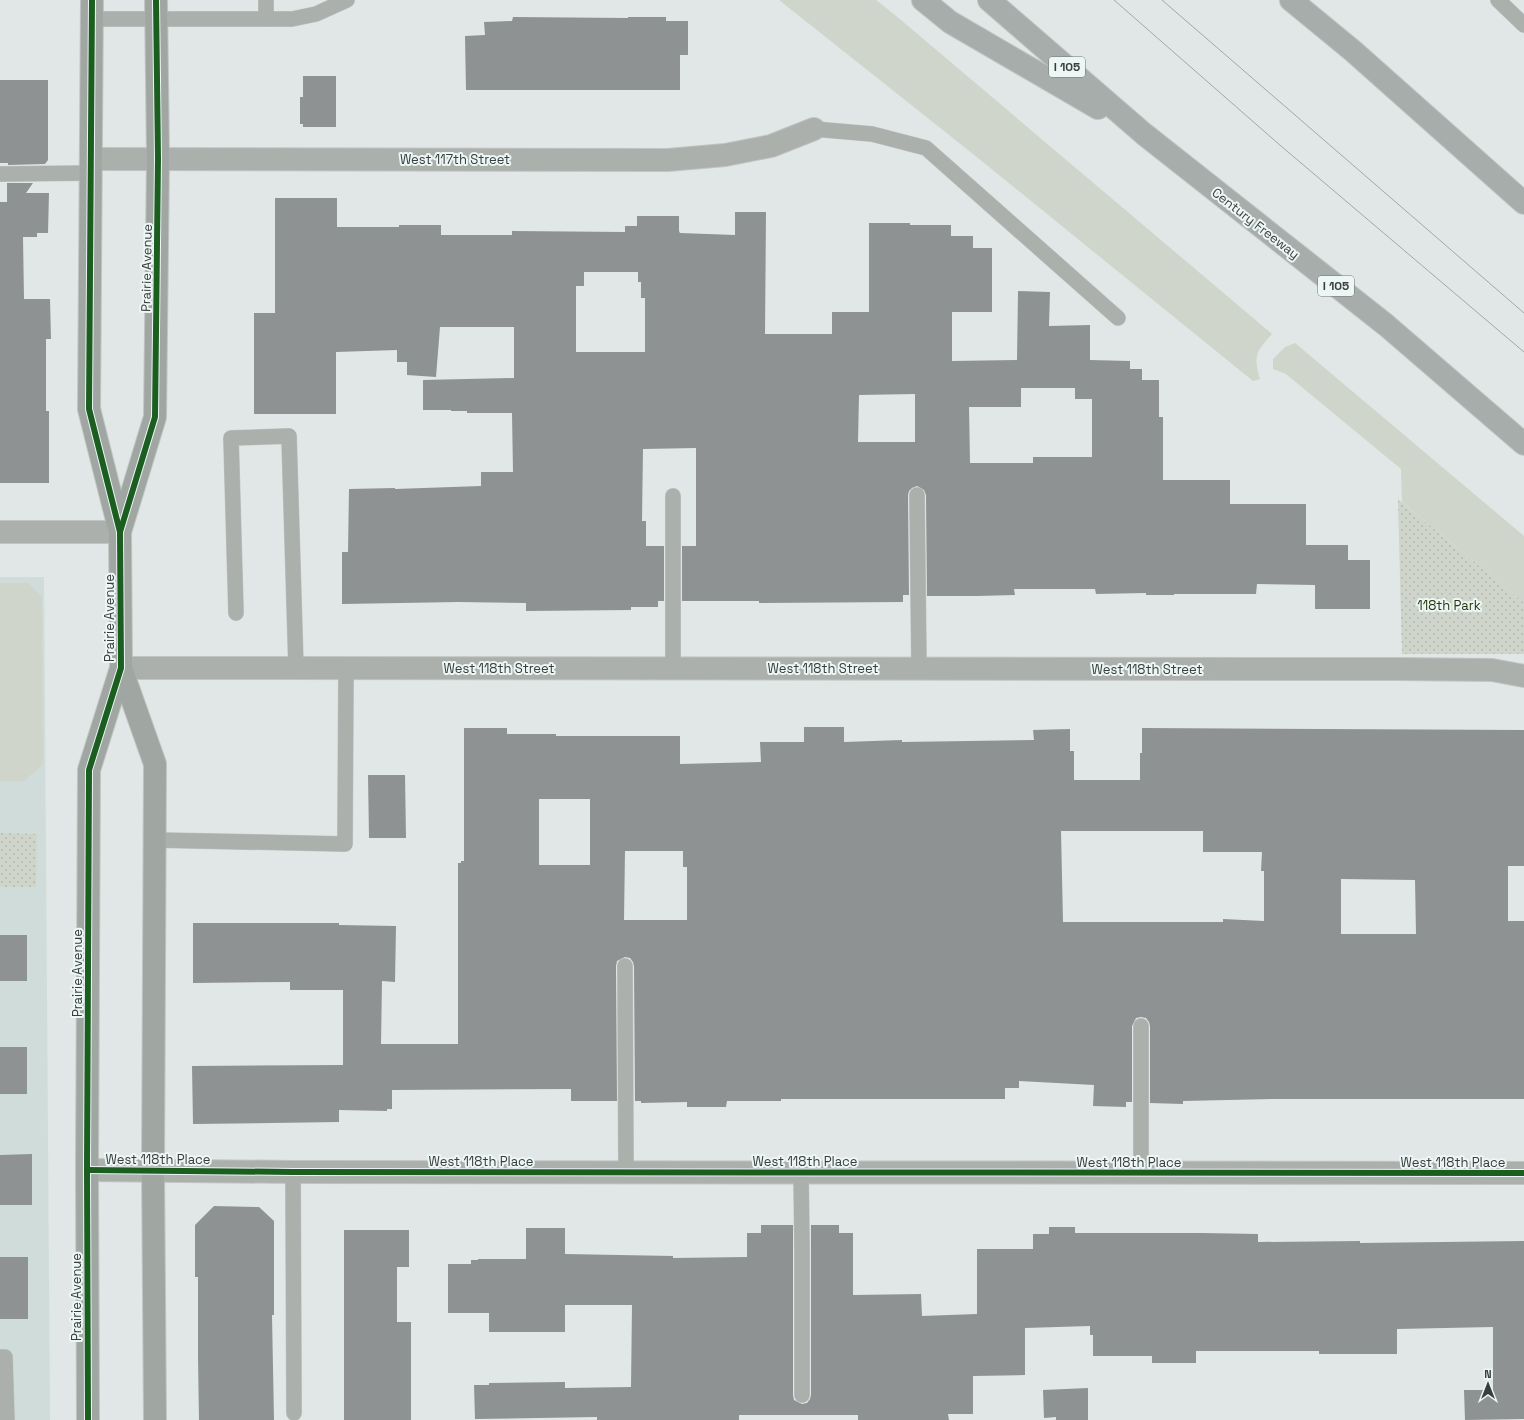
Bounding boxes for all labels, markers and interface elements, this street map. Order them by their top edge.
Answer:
road number: I 105 [1049,57,1085,77]
street label: West 117th Street [400,151,510,168]
street label: Century Freeway [1209,184,1303,263]
street label: Prairie Avenue [137,224,156,312]
road number: I 105 [1318,276,1354,296]
street label: Prairie Avenue [101,574,118,662]
park label: 118th Park [1417,597,1481,614]
street label: West 118th Street [444,660,554,677]
street label: West 118th Street [768,660,878,677]
street label: West 118th Street [1092,661,1202,678]
street label: Prairie Avenue [69,929,86,1017]
street label: West 118th Place [106,1151,210,1168]
street label: West 118th Place [429,1153,533,1170]
street label: West 118th Place [753,1153,857,1170]
street label: West 118th Place [1077,1154,1181,1171]
street label: West 118th Place [1401,1154,1505,1171]
street label: Prairie Avenue [68,1253,85,1341]
north arrow [1468,1364,1508,1404]
text: N [1484,1367,1492,1381]

